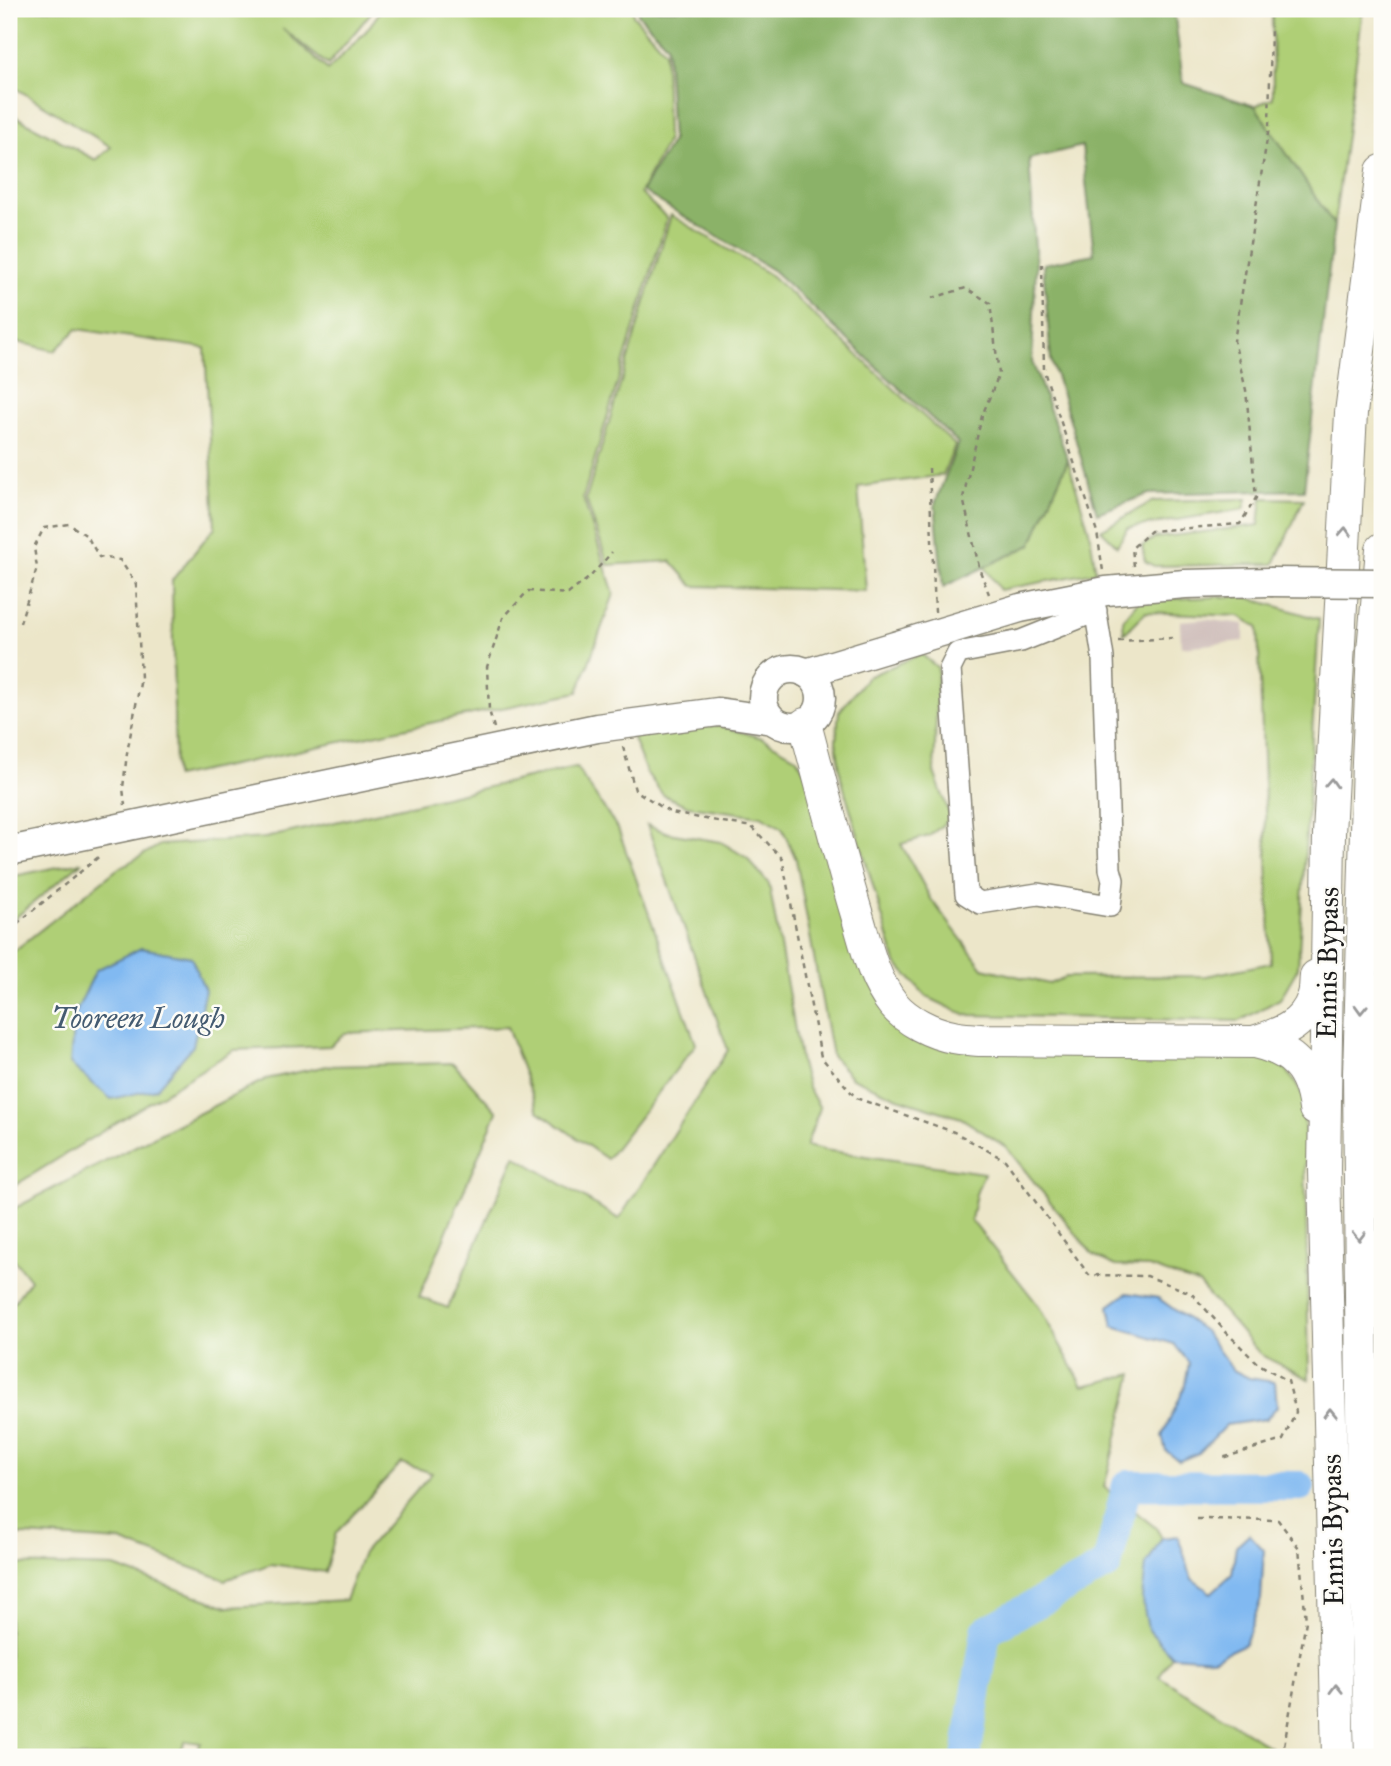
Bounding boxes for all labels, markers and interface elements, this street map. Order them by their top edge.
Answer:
one-way arrow [1337,526,1352,537]
one-way arrow [1324,777,1339,788]
street label: Ennis Bypass [1309,887,1346,1039]
water label: Tooreen Lough [51,1000,225,1036]
one-way arrow [1353,1003,1368,1014]
one-way arrow [1351,1231,1367,1242]
one-way arrow [1322,1407,1337,1418]
street label: Ennis Bypass [1314,1454,1351,1606]
one-way arrow [1328,1683,1344,1694]

